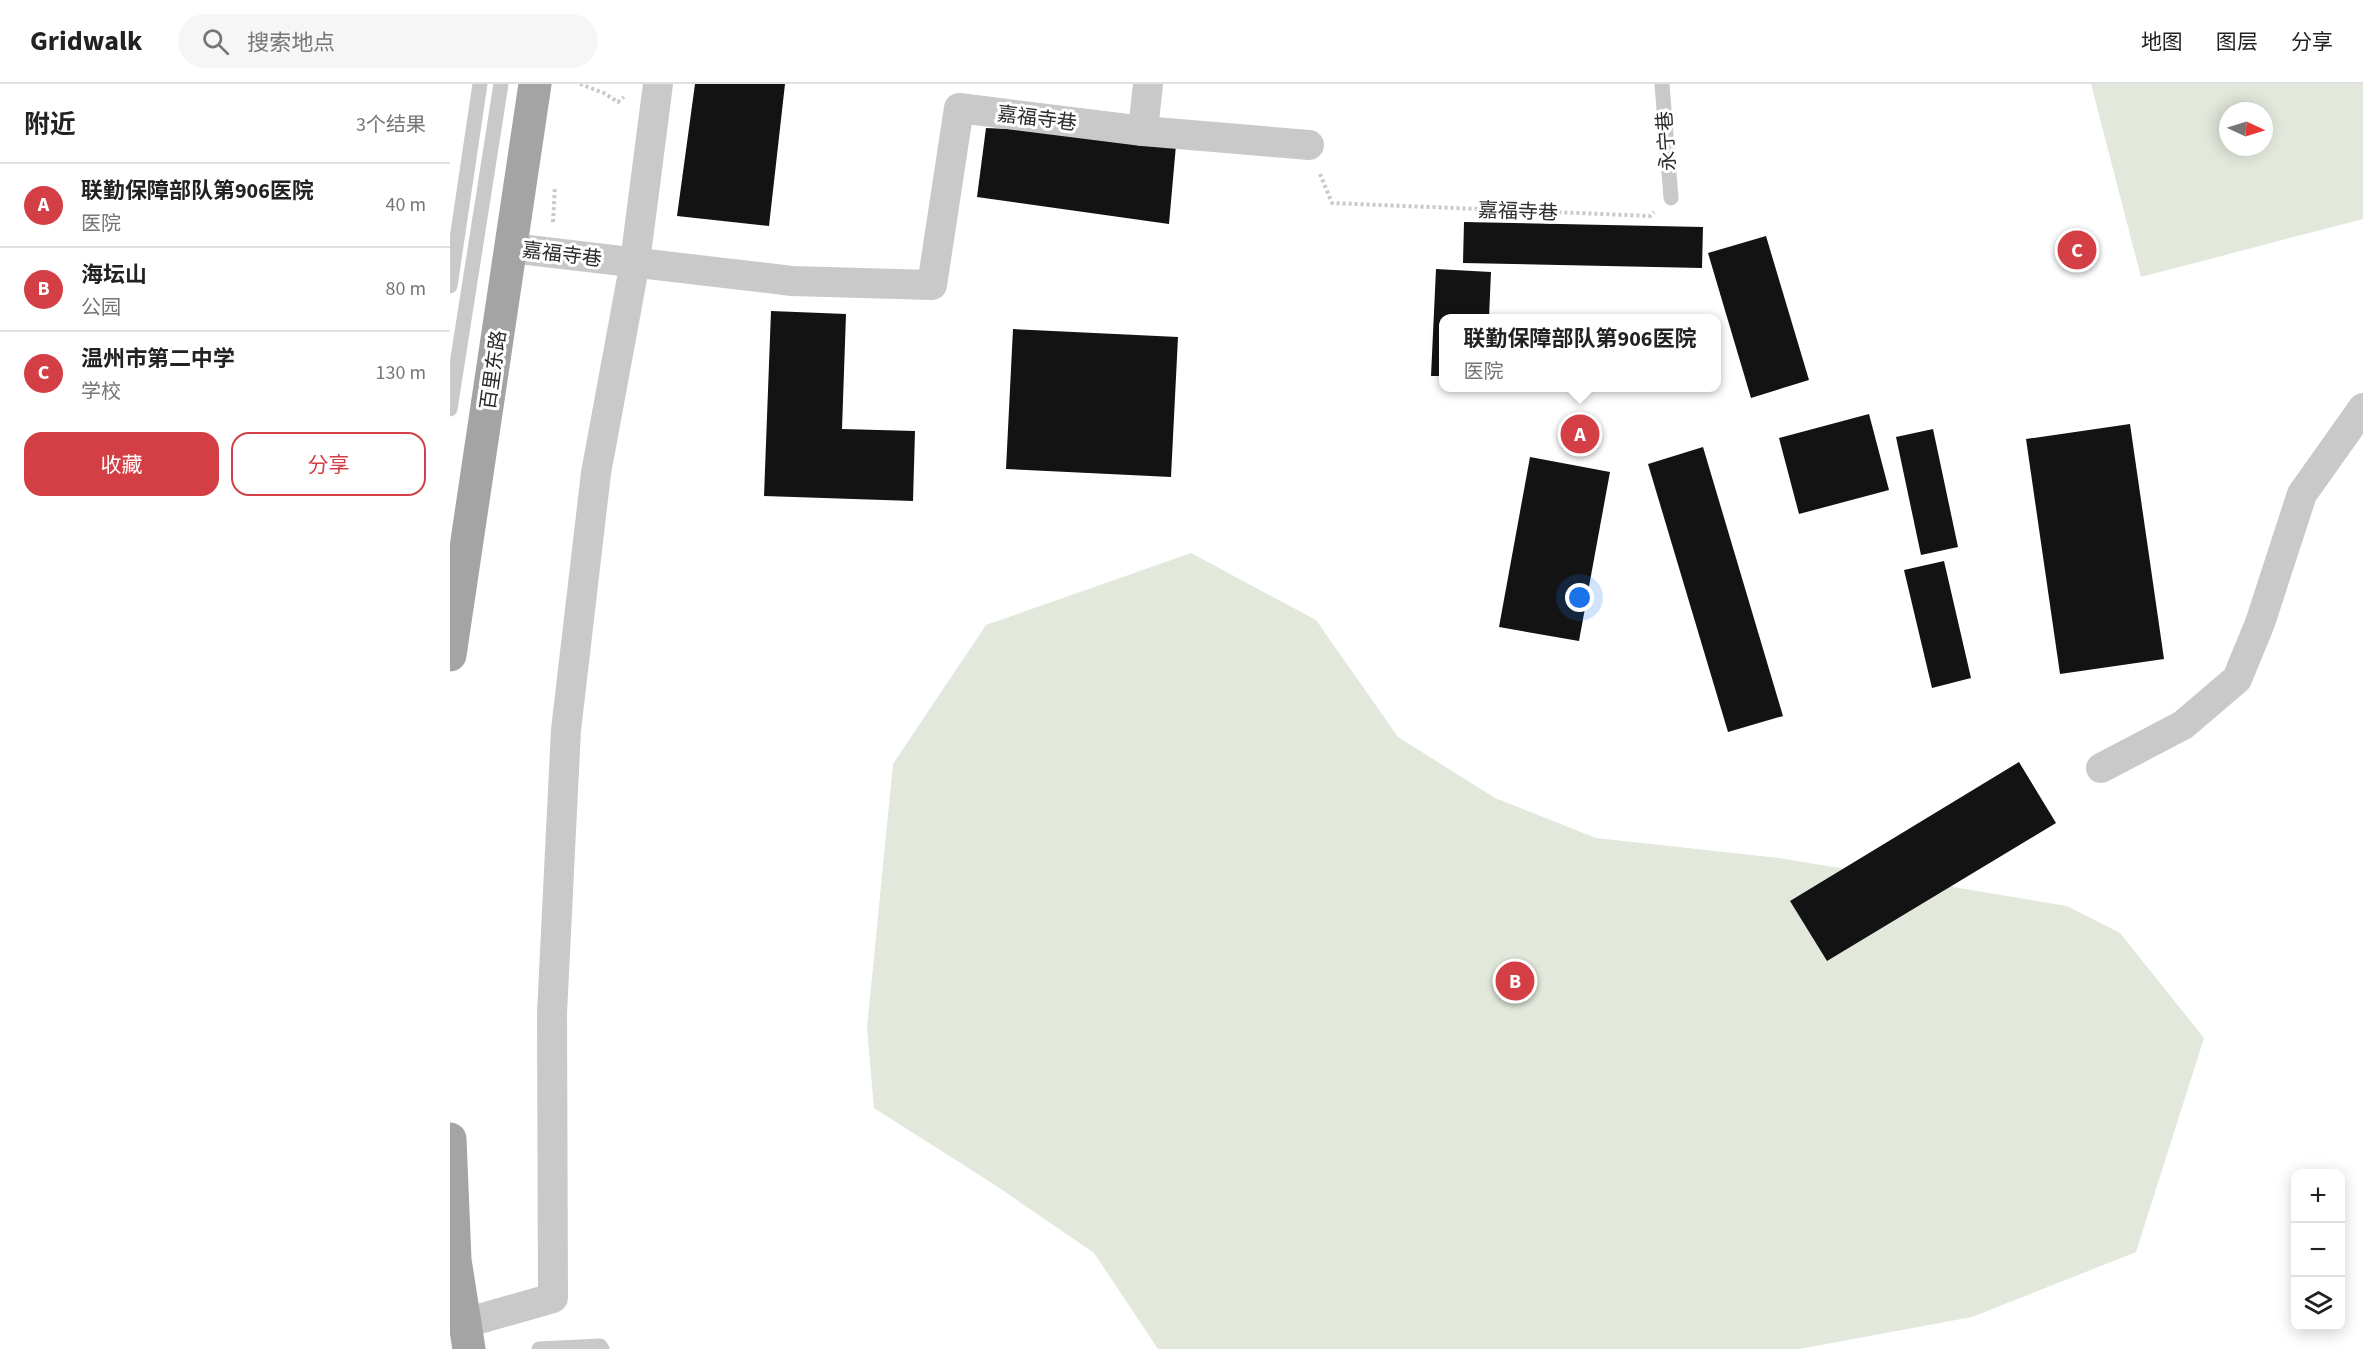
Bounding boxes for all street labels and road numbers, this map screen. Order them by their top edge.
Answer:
street label: 嘉福寺巷 [995,100,1078,138]
street label: 永宁巷 [1651,110,1683,172]
street label: 嘉福寺巷 [1478,197,1558,227]
street label: 嘉福寺巷 [520,236,603,274]
street label: 百里东路 [475,329,513,412]

